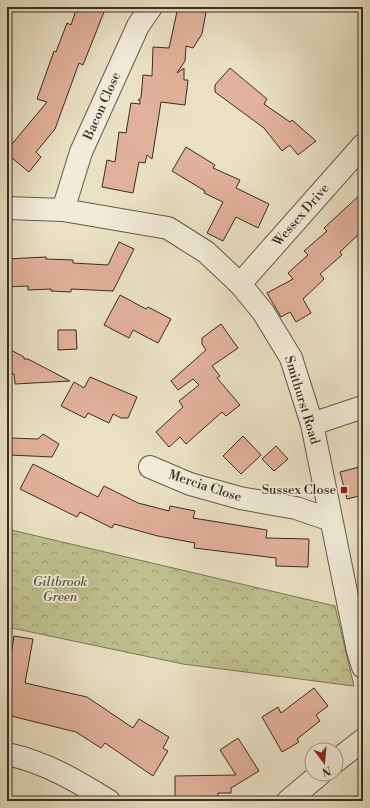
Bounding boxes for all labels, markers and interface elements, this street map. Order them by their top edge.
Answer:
street label: Bacon Close [80,69,124,143]
street label: Wessex Drive [269,180,333,250]
street label: Smithurst Road [281,354,323,447]
street label: Mercia Close [166,467,244,505]
place label: Sussex Close [262,482,336,498]
marker: Sussex Close [339,485,349,495]
park label: Giltbrook Green [33,574,87,605]
north arrow [304,742,344,782]
text: N [320,763,333,779]

